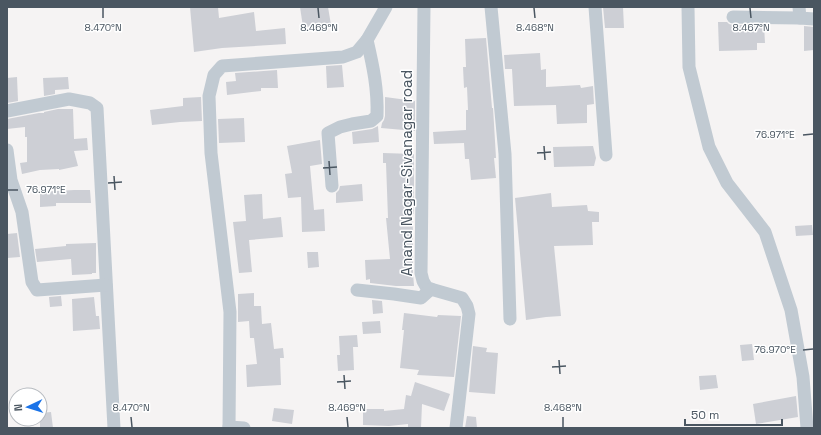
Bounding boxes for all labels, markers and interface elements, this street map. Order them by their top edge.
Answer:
text: 8.470°N [84,21,122,34]
text: 8.469°N [300,21,338,34]
text: 8.468°N [516,21,554,34]
text: 8.467°N [732,21,770,34]
street label: Anand Nagar-Sivanagar road [397,70,416,276]
text: 76.971°E [755,128,795,141]
text: 76.971°E [26,183,66,196]
text: 76.970°E [754,343,796,356]
north arrow [8,387,48,427]
text: 8.470°N [112,401,150,414]
text: 8.469°N [328,401,366,414]
text: 8.468°N [544,401,582,414]
scale bar [685,401,782,427]
text: N [11,404,25,412]
text: 50 m [691,407,719,423]

